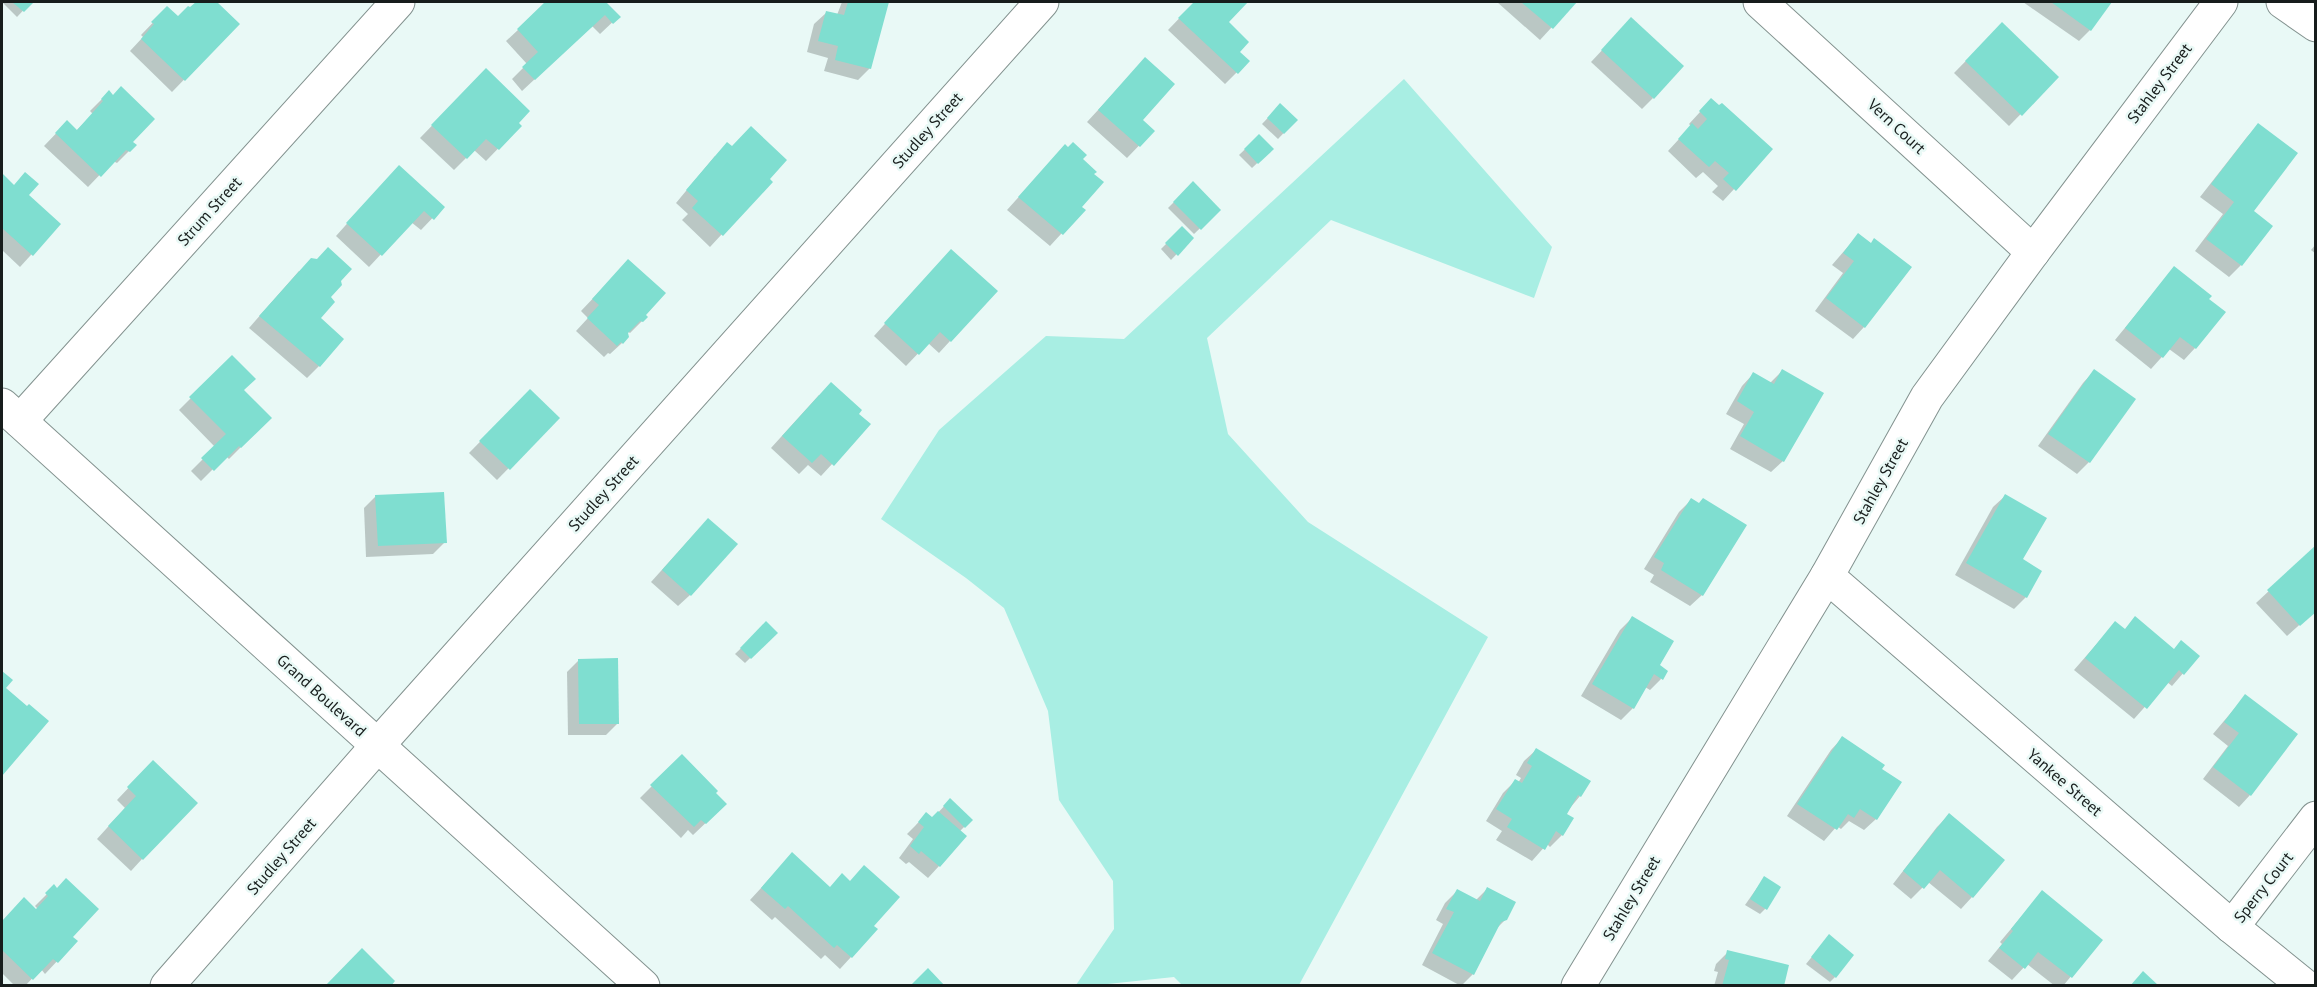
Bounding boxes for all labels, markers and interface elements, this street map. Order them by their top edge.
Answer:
street label: Stahley Street [2122,39,2196,127]
street label: Studley Street [888,87,967,172]
street label: Vern Court [1863,93,1931,158]
street label: Strum Street [173,172,246,250]
street label: Stahley Street [1848,434,1912,527]
street label: Studley Street [564,450,643,535]
street label: Grand Boulevard [273,650,371,740]
street label: Yankee Street [2023,744,2107,820]
street label: Studley Street [242,813,320,899]
street label: Sperry Court [2229,847,2297,926]
street label: Stahley Street [1598,852,1664,944]

